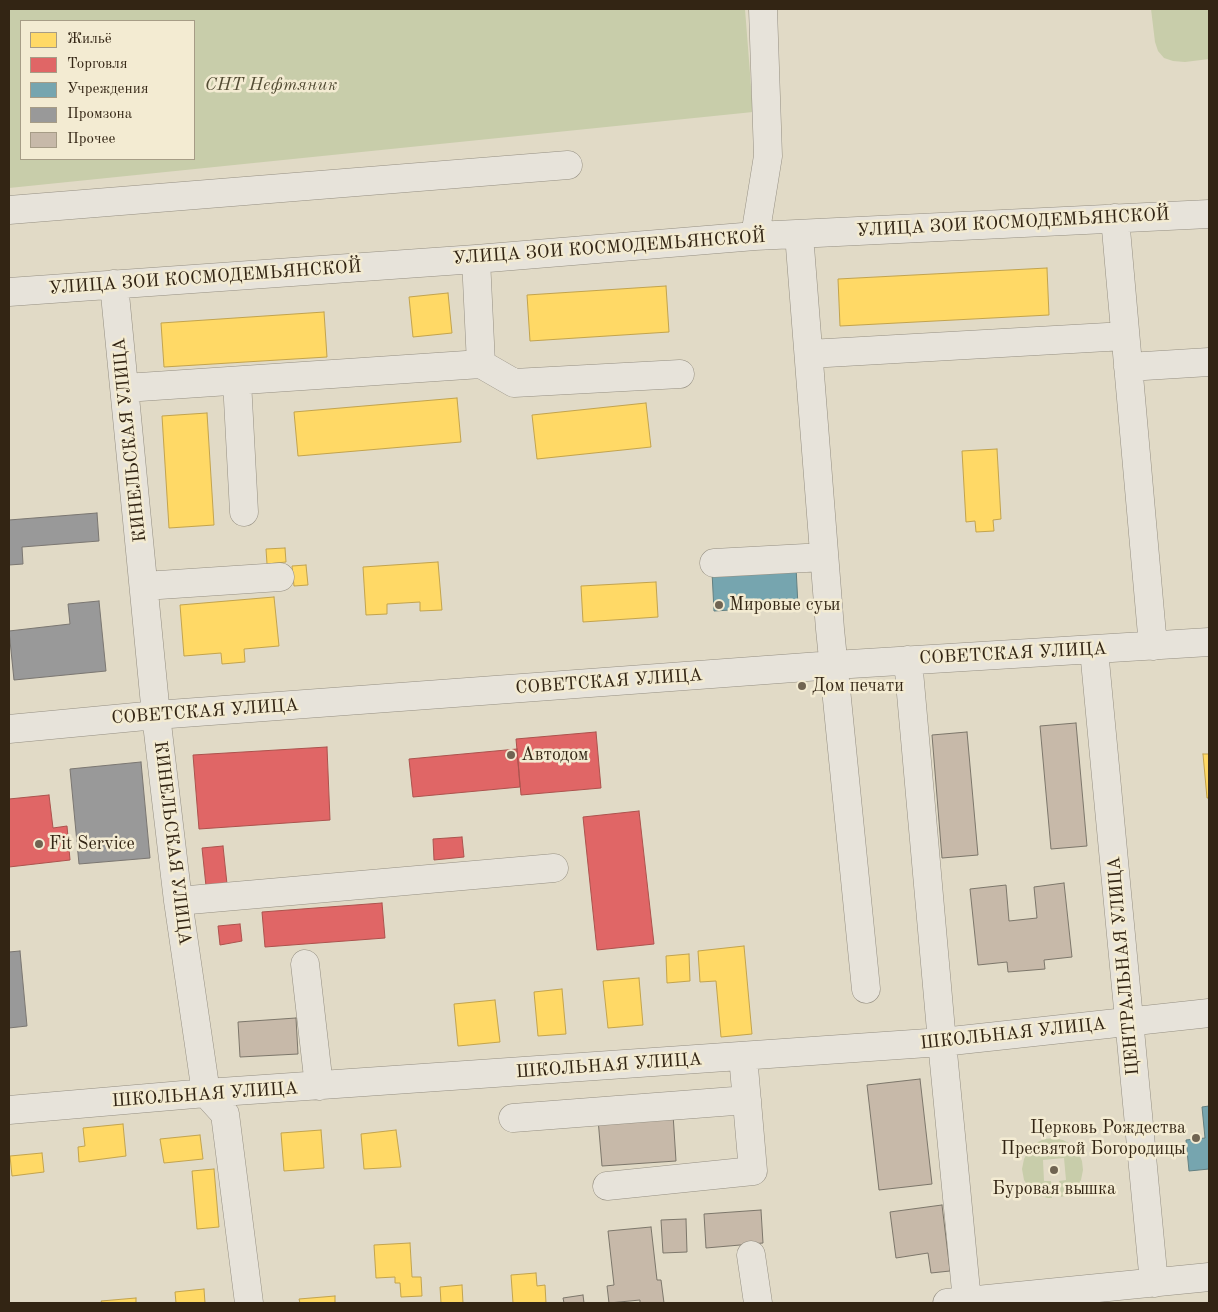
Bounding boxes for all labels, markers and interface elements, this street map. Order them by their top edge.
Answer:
legend [20,20,195,160]
text: Жильё [67,32,112,47]
text: Торговля [67,57,128,72]
park label: СНТ Нефтяник [205,74,337,96]
text: Учреждения [67,82,149,97]
text: Промзона [67,107,132,122]
text: Прочее [67,132,115,147]
street label: УЛИЦА ЗОИ КОСМОДЕМЬЯНСКОЙ [856,204,1170,242]
street label: УЛИЦА ЗОИ КОСМОДЕМЬЯНСКОЙ [452,226,766,270]
street label: УЛИЦА ЗОИ КОСМОДЕМЬЯНСКОЙ [48,256,362,300]
street label: КИНЕЛЬСКАЯ УЛИЦА [109,337,151,543]
place label: Мировые суьи [729,594,840,616]
marker: Мировые суьи [713,599,725,611]
street label: СОВЕТСКАЯ УЛИЦА [919,638,1107,670]
street label: СОВЕТСКАЯ УЛИЦА [515,665,703,699]
place label: Дом печати [812,675,904,697]
marker: Дом печати [796,680,808,692]
street label: СОВЕТСКАЯ УЛИЦА [111,695,299,729]
street label: КИНЕЛЬСКАЯ УЛИЦА [149,740,195,946]
place label: Автодом [521,744,588,766]
marker: Автодом [505,749,517,761]
place label: Fit Service [49,833,135,855]
marker: Fit Service [33,838,45,850]
street label: ЦЕНТРАЛЬНАЯ УЛИЦА [1104,856,1144,1076]
street label: ШКОЛЬНАЯ УЛИЦА [919,1014,1107,1054]
street label: ШКОЛЬНАЯ УЛИЦА [515,1049,703,1083]
street label: ШКОЛЬНАЯ УЛИЦА [111,1078,299,1112]
place label: Церковь Рождества Пресвятой Богородицы [1001,1117,1186,1160]
marker: Церковь Рождества Пресвятой Богородицы [1190,1132,1202,1144]
marker: Буровая вышка [1048,1164,1060,1176]
place label: Буровая вышка [992,1178,1116,1200]

